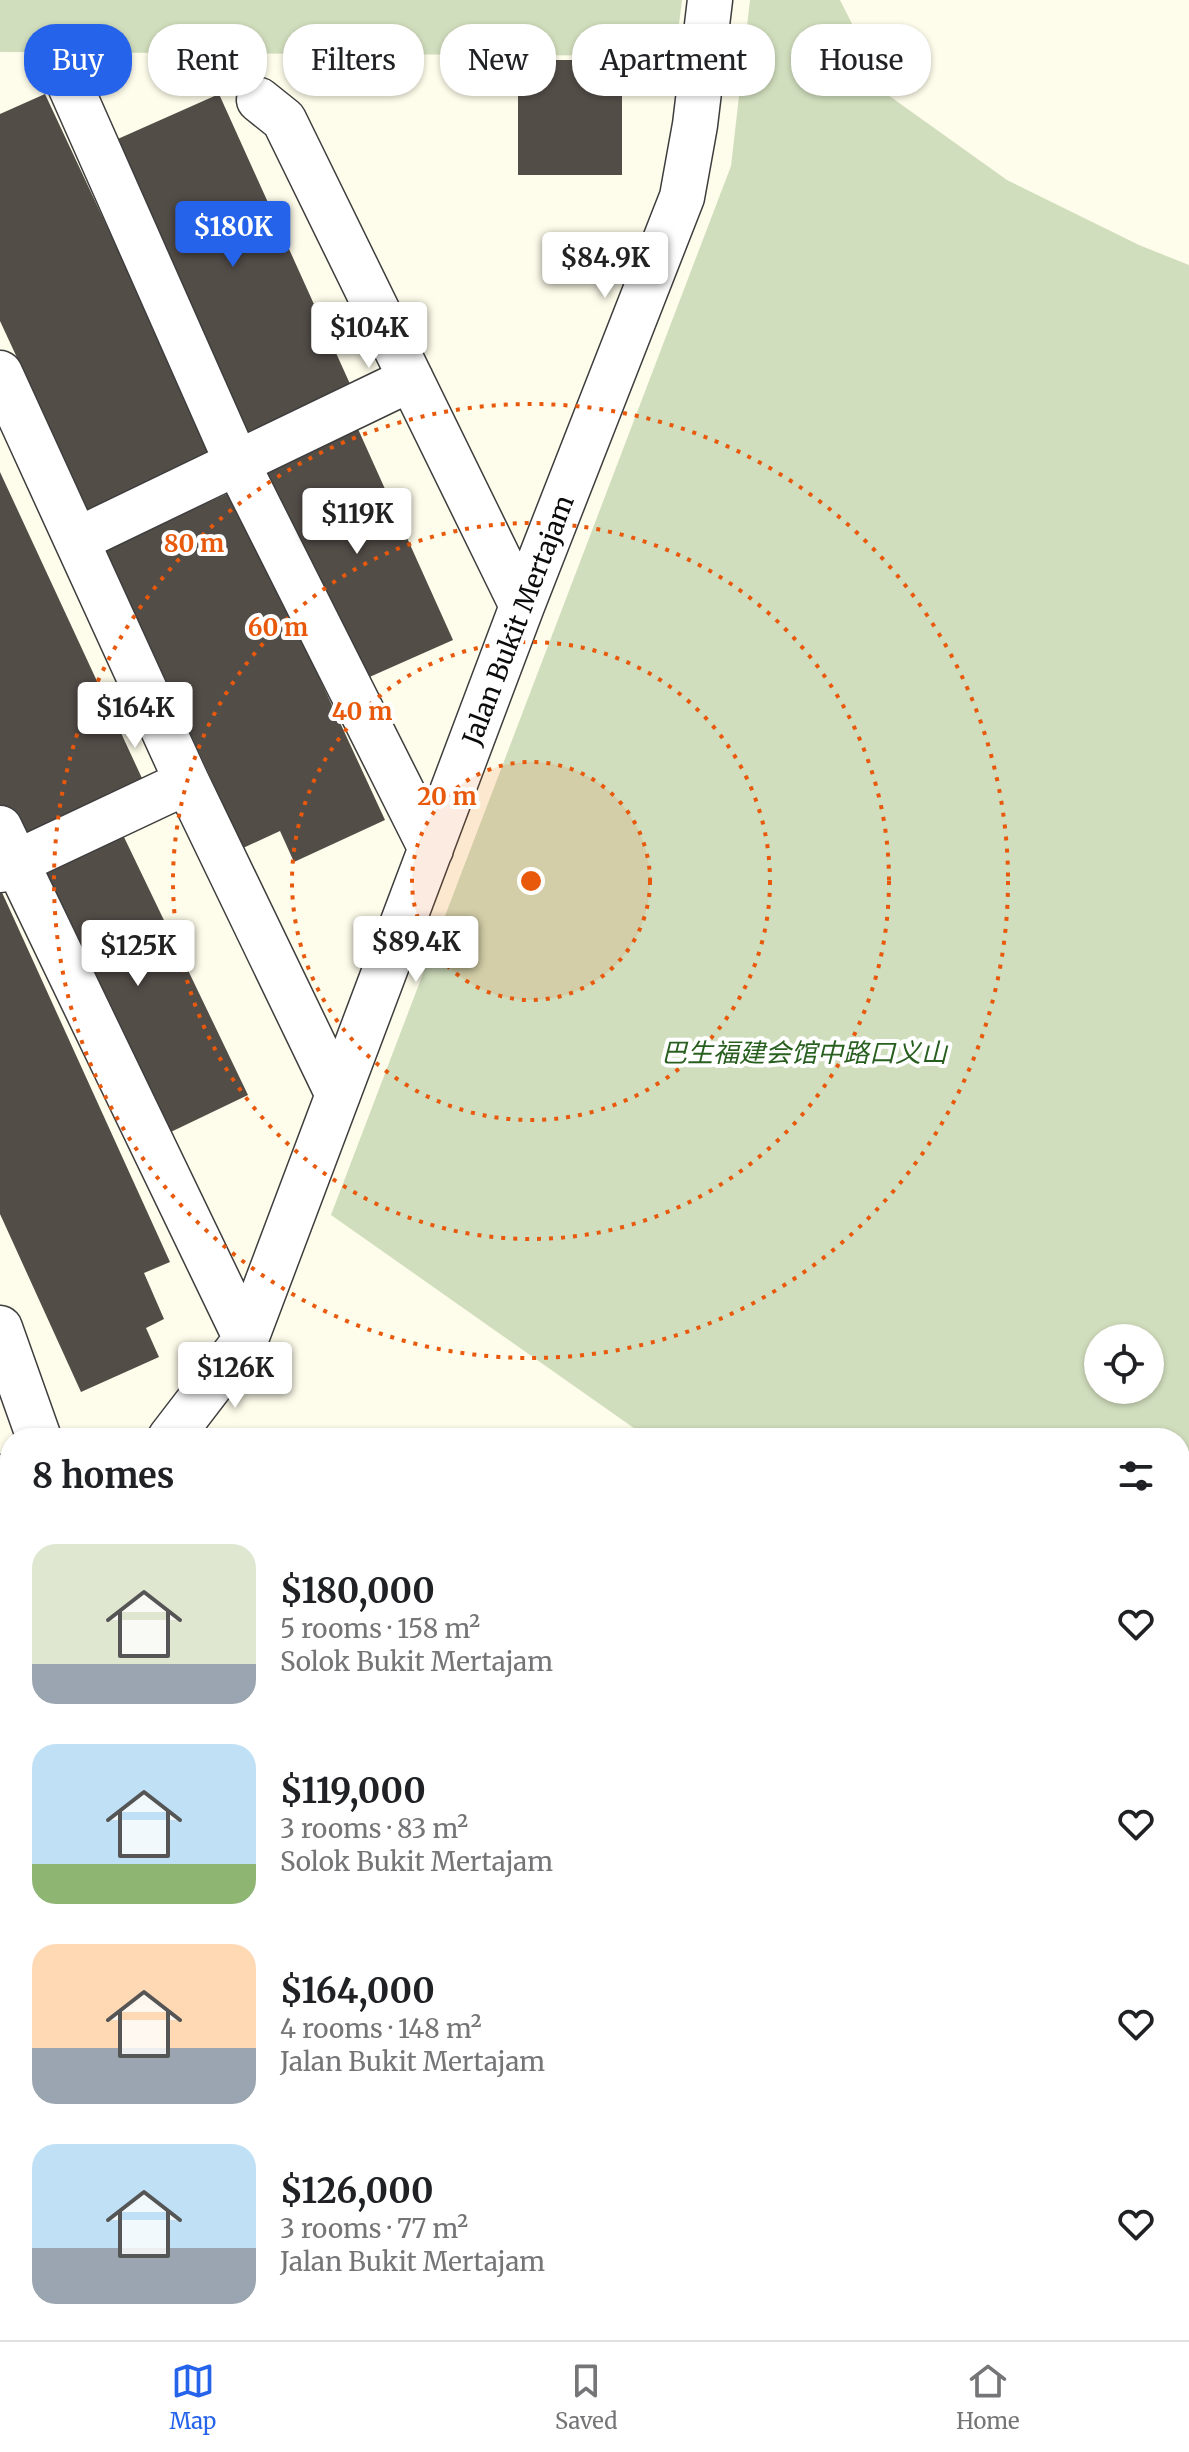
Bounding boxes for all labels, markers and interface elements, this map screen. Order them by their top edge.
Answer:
chip: Buy [24,24,132,96]
chip: Rent [148,24,267,96]
chip: Filters [283,24,424,96]
chip: New [440,24,556,96]
chip: Apartment [572,24,775,96]
chip: House [791,24,931,96]
pin: $180K [177,201,289,269]
text: $180K [193,210,273,243]
pin: $84.9K [540,232,670,300]
text: $84.9K [560,241,650,274]
pin: $104K [313,302,425,370]
text: $104K [329,311,409,344]
pin: $119K [301,488,413,556]
street label: Jalan Bukit Mertajam [455,490,581,751]
text: $119K [320,497,394,530]
text: 80 m [164,528,224,559]
text: 60 m [248,612,308,643]
pin: $164K [79,682,191,750]
text: $164K [96,691,174,724]
text: 40 m [332,696,392,727]
text: 20 m [417,781,477,812]
centre of rings [517,867,545,895]
pin: $89.4K [351,916,481,984]
pin: $125K [82,920,194,988]
text: $89.4K [371,925,461,958]
text: $125K [100,929,176,962]
park label: 巴生福建会馆中路口义山 [661,1036,949,1069]
map controls [1084,1324,1164,1404]
button: locate [1084,1324,1164,1404]
pin: $126K [179,1342,291,1410]
text: $126K [196,1351,274,1384]
icon: filters [1114,1454,1158,1498]
text: 8 homes [32,1455,174,1497]
text: $180,000 [280,1570,435,1612]
icon: home [96,1576,192,1672]
icon: heart [1114,1602,1158,1646]
text: 5 rooms · 158 m² [280,1612,480,1645]
text: Solok Bukit Mertajam [280,1645,553,1678]
text: $119,000 [280,1770,426,1812]
icon: home [96,1776,192,1872]
icon: heart [1114,1802,1158,1846]
text: 3 rooms · 83 m² [280,1812,468,1845]
text: Solok Bukit Mertajam [280,1845,553,1878]
text: $164,000 [280,1970,435,2012]
icon: home [96,1976,192,2072]
icon: heart [1114,2002,1158,2046]
text: 4 rooms · 148 m² [280,2012,482,2045]
text: Jalan Bukit Mertajam [280,2045,545,2078]
text: $126,000 [280,2170,433,2212]
icon: home [96,2176,192,2272]
icon: heart [1114,2202,1158,2246]
text: 3 rooms · 77 m² [280,2212,468,2245]
text: Jalan Bukit Mertajam [280,2245,545,2278]
tab: Map [169,2359,216,2435]
tab: Saved [555,2359,617,2435]
tab: Home [956,2359,1020,2435]

